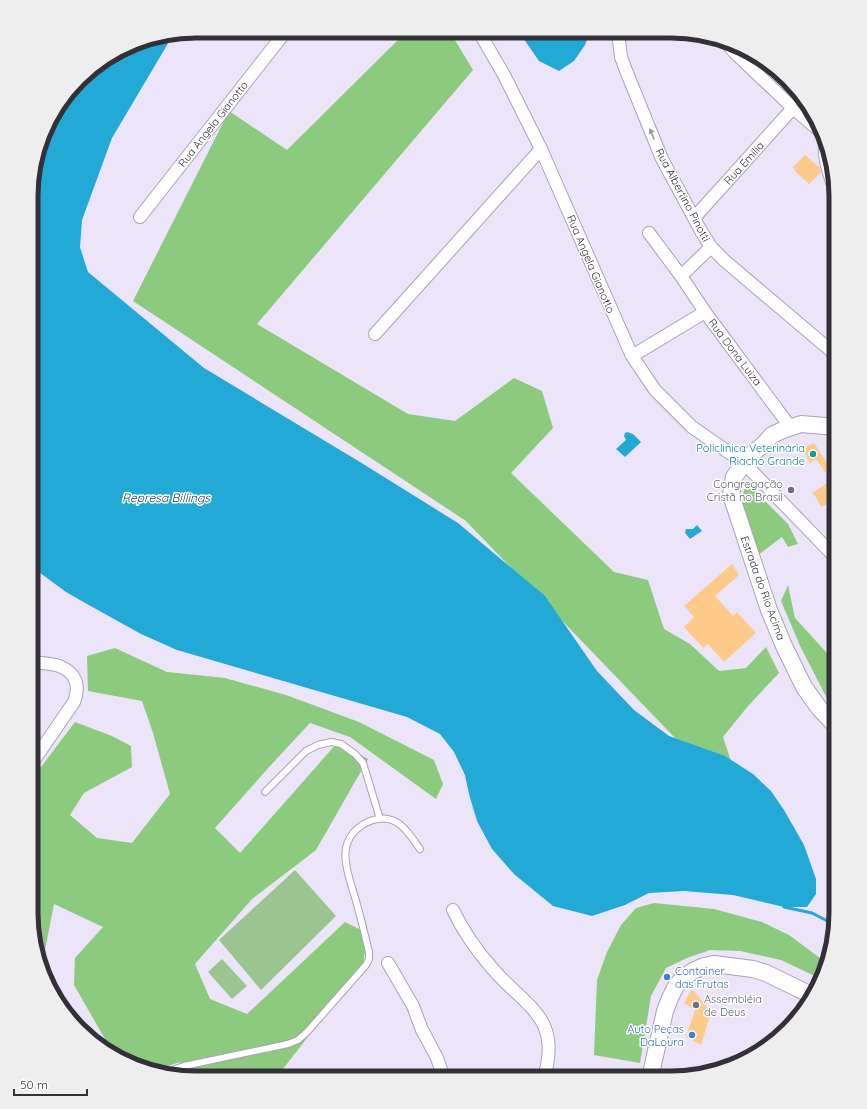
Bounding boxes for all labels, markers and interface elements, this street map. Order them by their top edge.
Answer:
street label: Rua Angela Gianotto [175,78,251,170]
one-way arrow [648,127,654,139]
street label: Rua Emilia [721,138,767,188]
street label: Rua Albertino Pinotti [652,146,714,244]
street label: Rua Angela Gianotto [564,213,618,316]
street label: Rua Dona Luiza [705,316,765,388]
place label: Policlinica Veterinária Riacho Grande [696,441,805,468]
marker: Policlinica Veterinária Riacho Grande [808,449,818,459]
place label: Congregação Cristã no Brasil [707,477,783,504]
marker: Congregação Cristã no Brasil [786,485,796,495]
water label: Represa Billings [122,490,211,505]
street label: Estrada do Rio Acima [738,534,788,642]
place label: Container das Frutas [675,964,729,991]
marker: Container das Frutas [662,972,672,982]
place label: Assembléia de Deus [704,992,762,1019]
marker: Assembléia de Deus [691,1000,701,1010]
place label: Auto Peças DaLoura [627,1022,684,1049]
marker: Auto Peças DaLoura [687,1030,697,1040]
scale bar [14,1071,87,1097]
text: 50 m [20,1077,48,1092]

